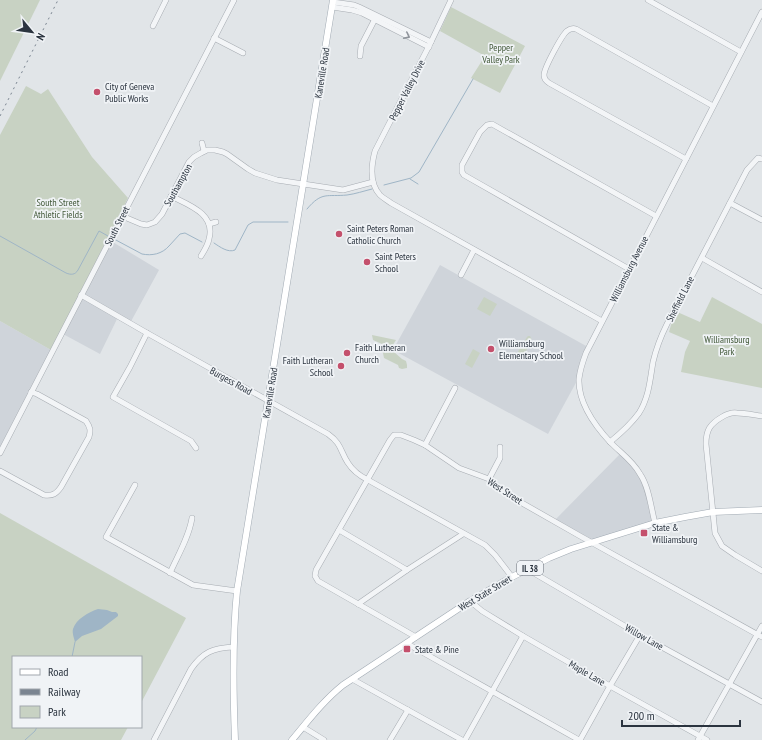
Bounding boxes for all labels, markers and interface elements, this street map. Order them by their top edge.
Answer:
north arrow [12,12,52,52]
text: N [33,31,48,43]
one-way arrow [403,31,410,39]
park label: Pepper Valley Park [481,41,520,66]
street label: Kaneville Road [312,47,332,99]
street label: Pepper Valley Drive [386,57,428,123]
place label: City of Geneva Public Works [105,80,154,105]
marker: City of Geneva Public Works [92,87,102,97]
street label: Southampton [161,162,195,208]
park label: South Street Athletic Fields [33,196,83,221]
street label: South Street [101,204,133,248]
place label: Saint Peters Roman Catholic Church [347,222,414,247]
marker: Saint Peters Roman Catholic Church [334,229,344,239]
street label: Williamsburg Avenue [607,234,651,304]
place label: Saint Peters School [375,250,417,275]
marker: Saint Peters School [362,257,372,267]
street label: Sheffield Lane [663,274,697,324]
park label: Williamsburg Park [704,333,750,358]
place label: Williamsburg Elementary School [499,337,564,362]
place label: Faith Lutheran Church [355,341,405,366]
marker: Williamsburg Elementary School [486,344,496,354]
marker: Faith Lutheran Church [342,348,352,358]
place label: Faith Lutheran School [283,354,334,379]
marker: Faith Lutheran School [336,361,346,371]
street label: Burgess Road [208,364,254,398]
street label: Kaneville Road [260,367,280,419]
street label: West Street [485,475,525,507]
place label: State & Williamsburg [652,521,697,546]
marker: State & Williamsburg [639,528,649,538]
road number: IL 38 [517,561,543,575]
street label: West State Street [456,572,514,614]
street label: Willow Lane [622,621,666,653]
place label: State & Pine [415,643,459,656]
marker: State & Pine [402,644,412,654]
legend [12,656,142,728]
street label: Maple Lane [566,657,608,689]
text: Road [48,664,68,679]
text: Railway [48,684,81,699]
scale bar [622,702,740,728]
text: Park [48,704,66,719]
text: 200 m [628,708,655,723]

